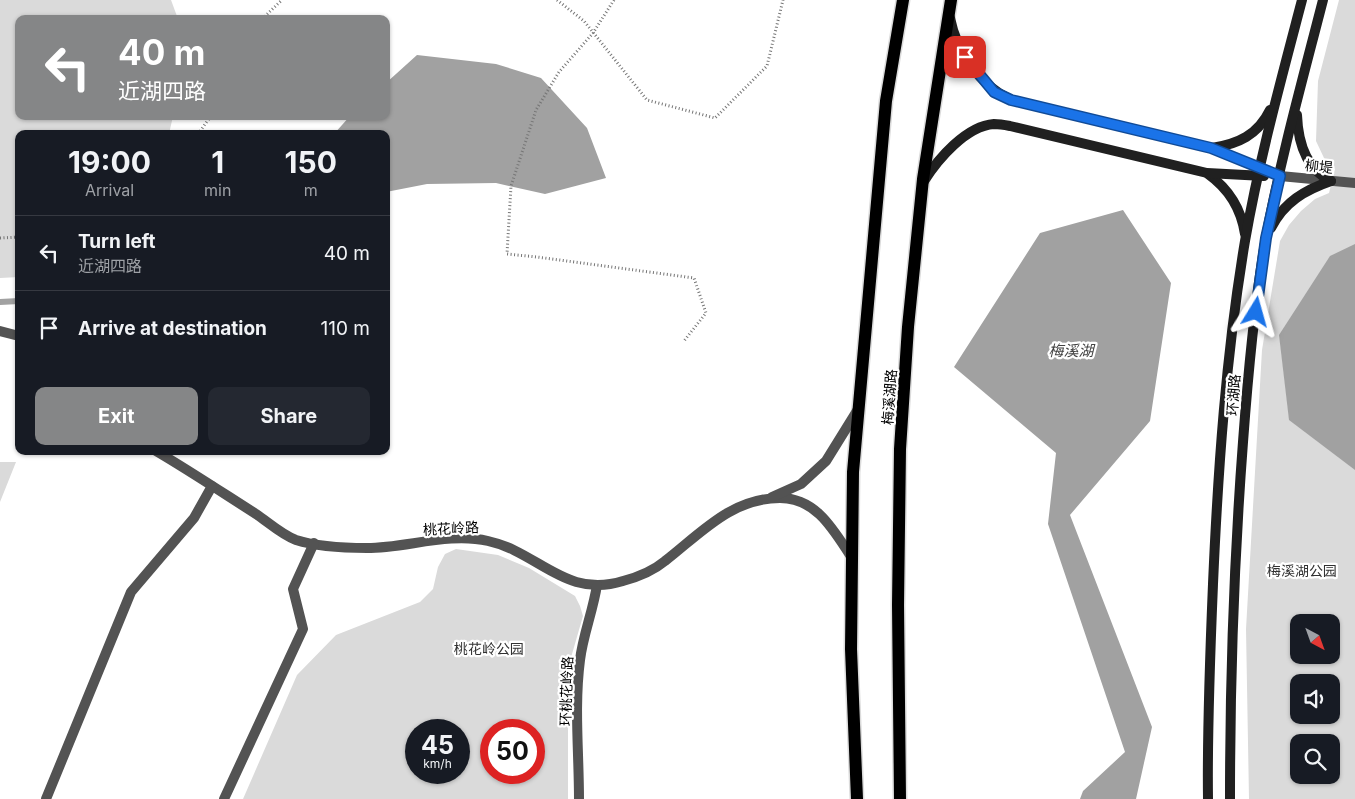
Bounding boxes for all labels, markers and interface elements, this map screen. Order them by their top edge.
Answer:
text: 40 m [118,31,206,73]
icon: left [35,35,100,100]
pin [944,36,986,78]
icon: arrive [951,43,979,71]
text: 近湖四路 [118,78,206,104]
text: 19:00 [68,144,151,180]
text: 1 [211,144,224,180]
text: 150 [285,144,337,180]
street label: 柳堤 [1304,156,1334,176]
text: Arrival [85,180,134,200]
text: min [204,180,231,200]
text: m [304,180,318,200]
text: Turn left [78,230,156,253]
icon: left [35,239,63,267]
text: 40 m [324,242,370,265]
text: 近湖四路 [78,256,142,276]
position arrow [1229,285,1281,337]
icon: arrive [35,314,63,342]
text: Arrive at destination [78,317,267,340]
text: 110 m [321,317,370,340]
water label: 梅溪湖 [1048,341,1095,360]
street label: 梅溪湖路 [879,368,899,426]
street label: 环湖路 [1223,373,1243,417]
button: Exit [35,387,198,445]
button: Share [208,387,370,445]
street label: 桃花岭路 [423,518,479,538]
park label: 梅溪湖公园 [1267,562,1337,579]
north arrow [1290,614,1340,664]
map controls [1290,614,1340,784]
park label: 桃花岭公园 [454,640,524,657]
street label: 环桃花岭路 [556,656,576,726]
button: sound [1290,674,1340,724]
speed limit sign: 50 [480,719,545,784]
text: 45 [421,730,454,760]
button: search [1290,734,1340,784]
text: km/h [423,756,452,771]

